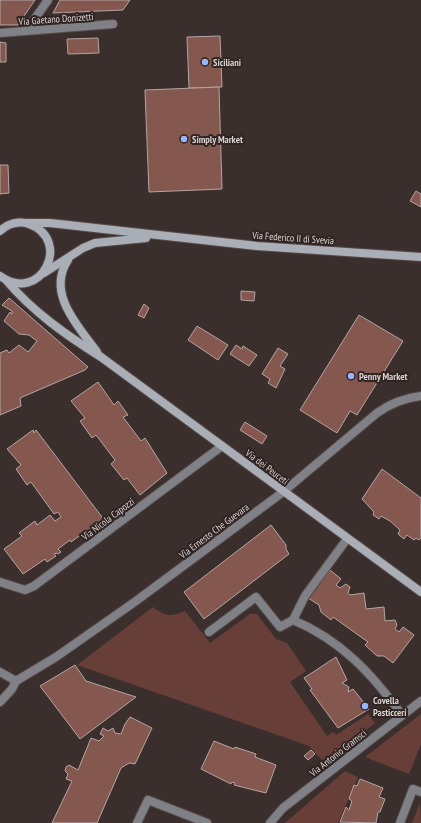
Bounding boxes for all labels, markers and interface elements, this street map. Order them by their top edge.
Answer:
street label: Via Gaetano Donizetti [17,10,94,28]
place label: Siciliani [213,56,241,69]
marker: Siciliani [200,57,210,67]
place label: Simply Market [192,133,243,146]
marker: Simply Market [179,134,189,144]
street label: Via Federico II di Svevia [251,229,334,247]
place label: Penny Market [359,370,407,383]
marker: Penny Market [346,371,356,381]
street label: Via dei Peuceti [242,446,291,487]
street label: Via Nicola Capozzi [78,495,137,544]
street label: Via Ernesto Che Guevara [176,501,251,562]
place label: Covella Pasticceri [373,694,407,719]
marker: Covella Pasticceri [360,701,370,711]
street label: Via Antonio Gramsci [306,727,369,780]

